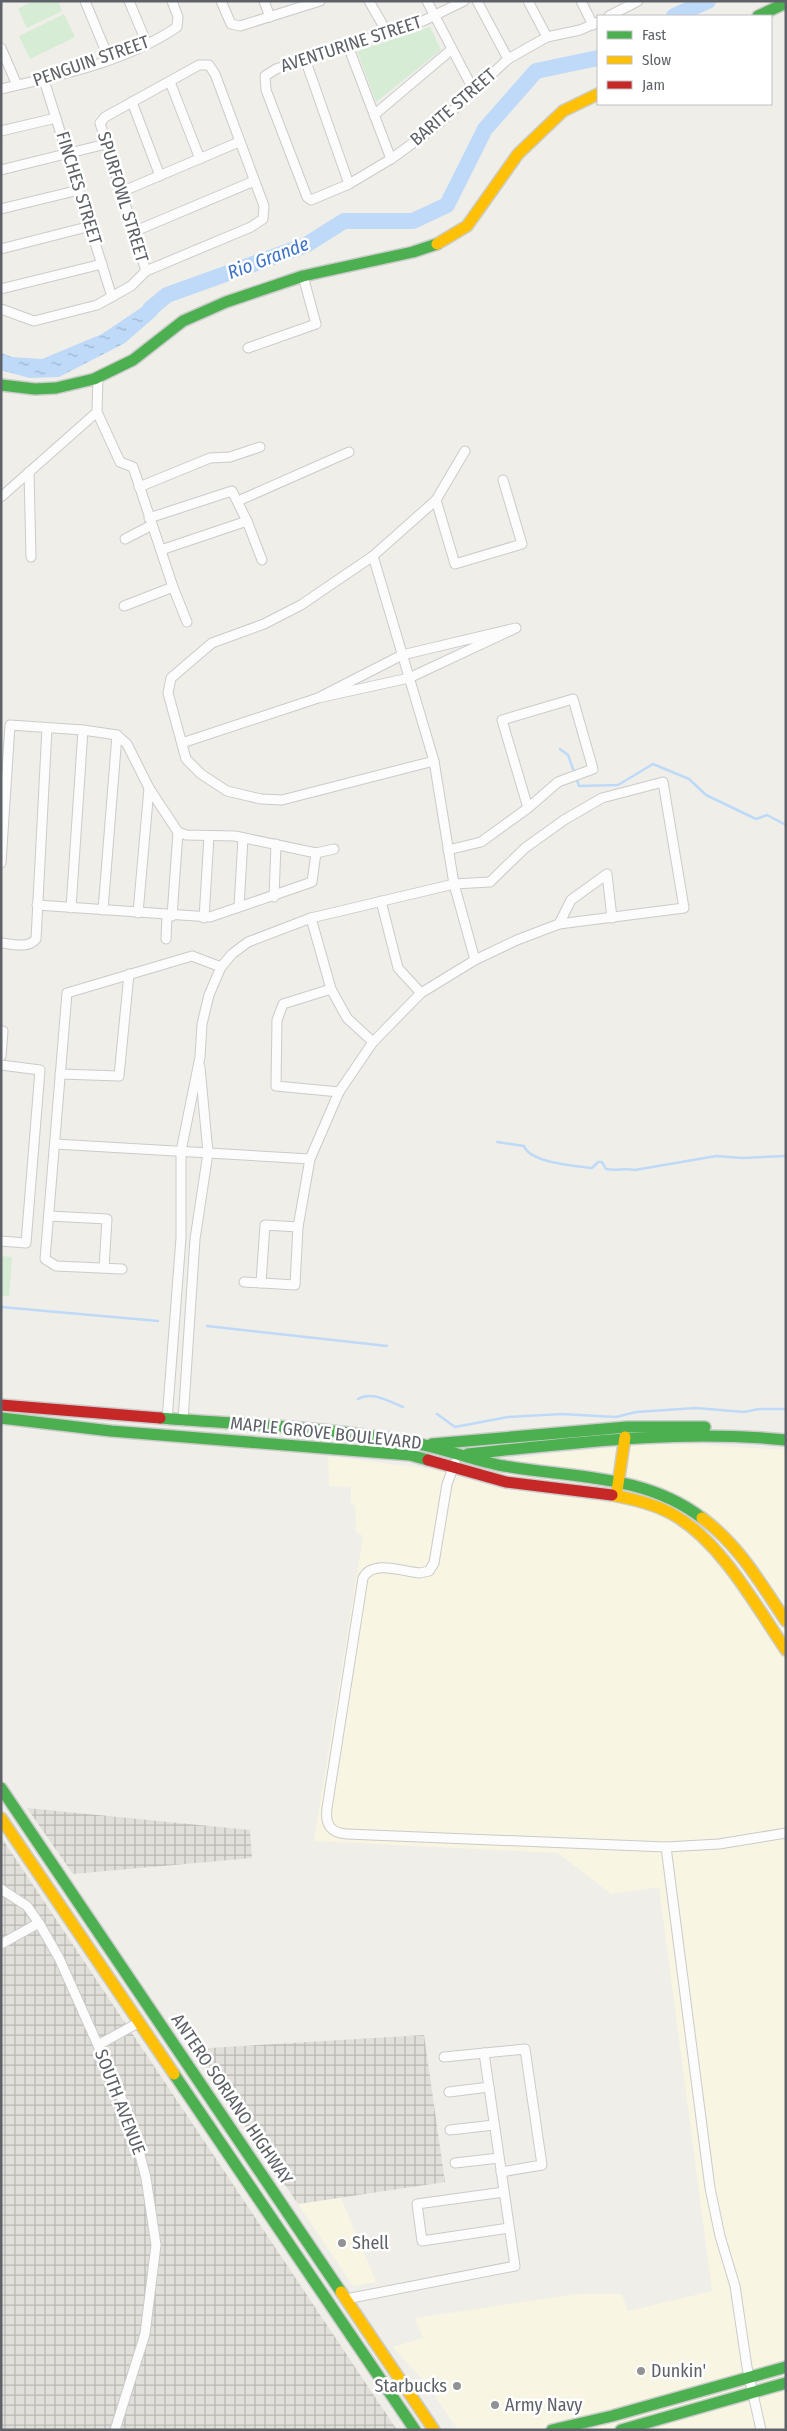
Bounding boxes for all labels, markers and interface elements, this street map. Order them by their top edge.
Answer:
street label: AVENTURINE STREET [278,11,425,77]
legend [597,15,772,105]
text: Fast [642,26,666,44]
street label: PENGUIN STREET [30,31,153,91]
text: Slow [642,51,671,69]
street label: BARITE STREET [406,63,501,150]
text: Jam [642,76,665,94]
street label: FINCHES STREET [51,129,107,248]
street label: SPURFOWL STREET [93,129,153,265]
water label: Rio Grande [224,232,312,284]
street label: MAPLE GROVE BOULEVARD [229,1412,423,1454]
street label: ANTERO SORIANO HIGHWAY [167,2010,297,2188]
street label: SOUTH AVENUE [90,2046,150,2158]
place label: Shell [352,2232,389,2254]
marker: Shell [336,2237,348,2249]
place label: Dunkin' [651,2360,706,2382]
marker: Dunkin' [635,2365,647,2377]
place label: Starbucks [375,2375,447,2397]
marker: Starbucks [451,2380,463,2392]
place label: Army Navy [505,2394,582,2416]
marker: Army Navy [489,2399,501,2411]

